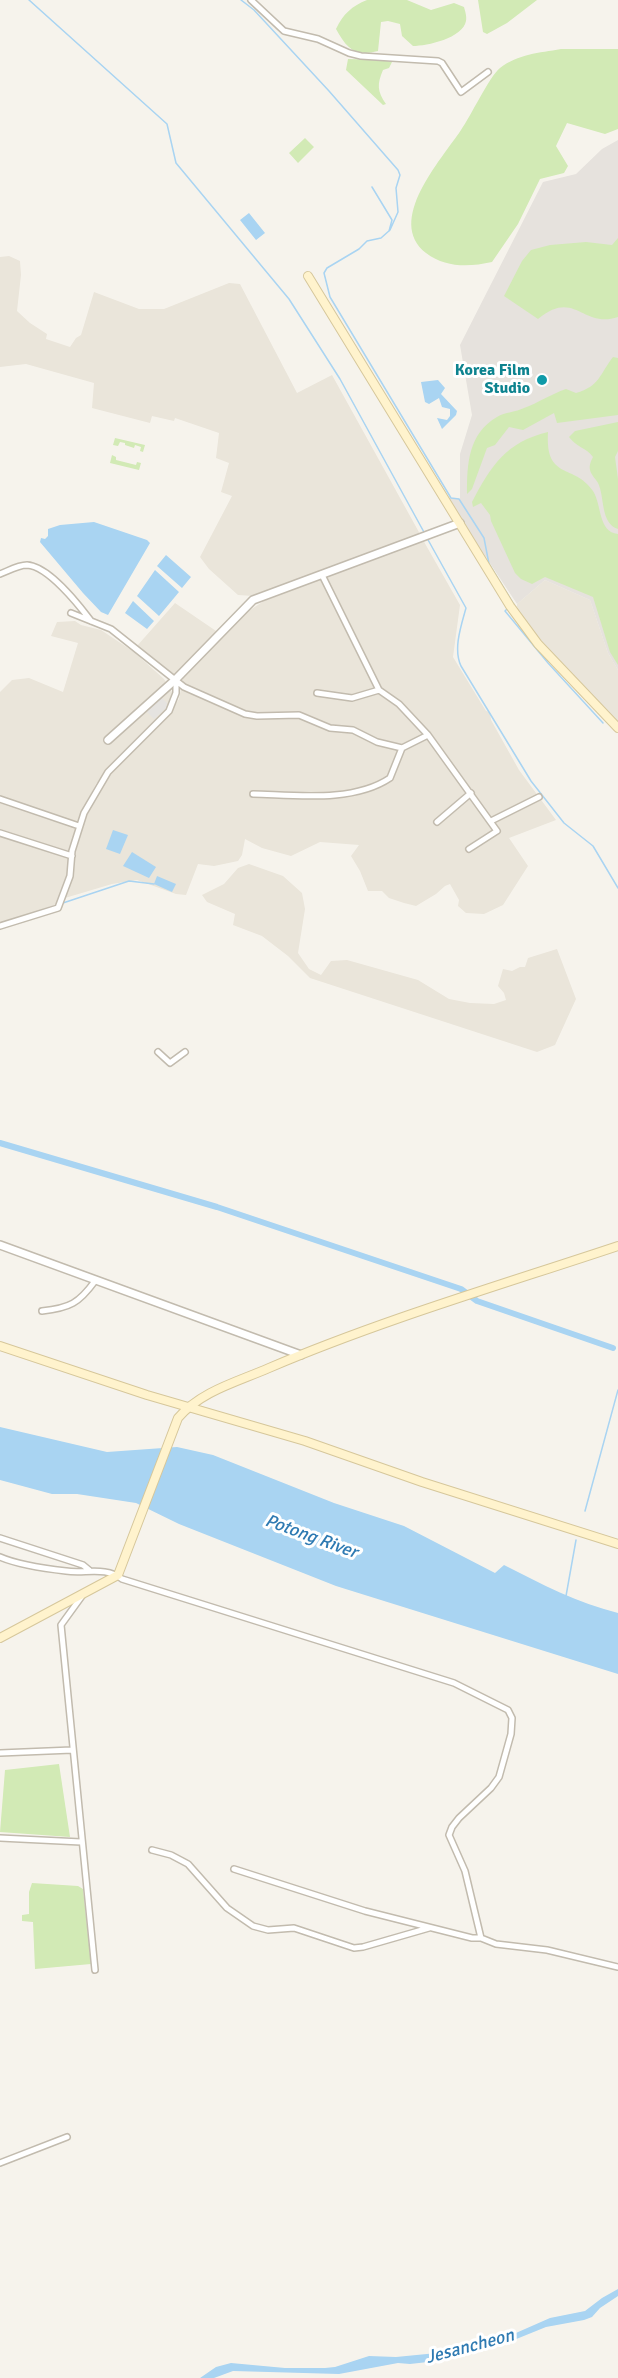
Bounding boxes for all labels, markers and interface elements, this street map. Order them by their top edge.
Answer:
place label: Korea Film Studio [455,361,530,399]
marker: Korea Film Studio [535,373,549,387]
water label: Potong River [262,1510,360,1564]
water label: Jesancheon [424,2325,516,2369]

